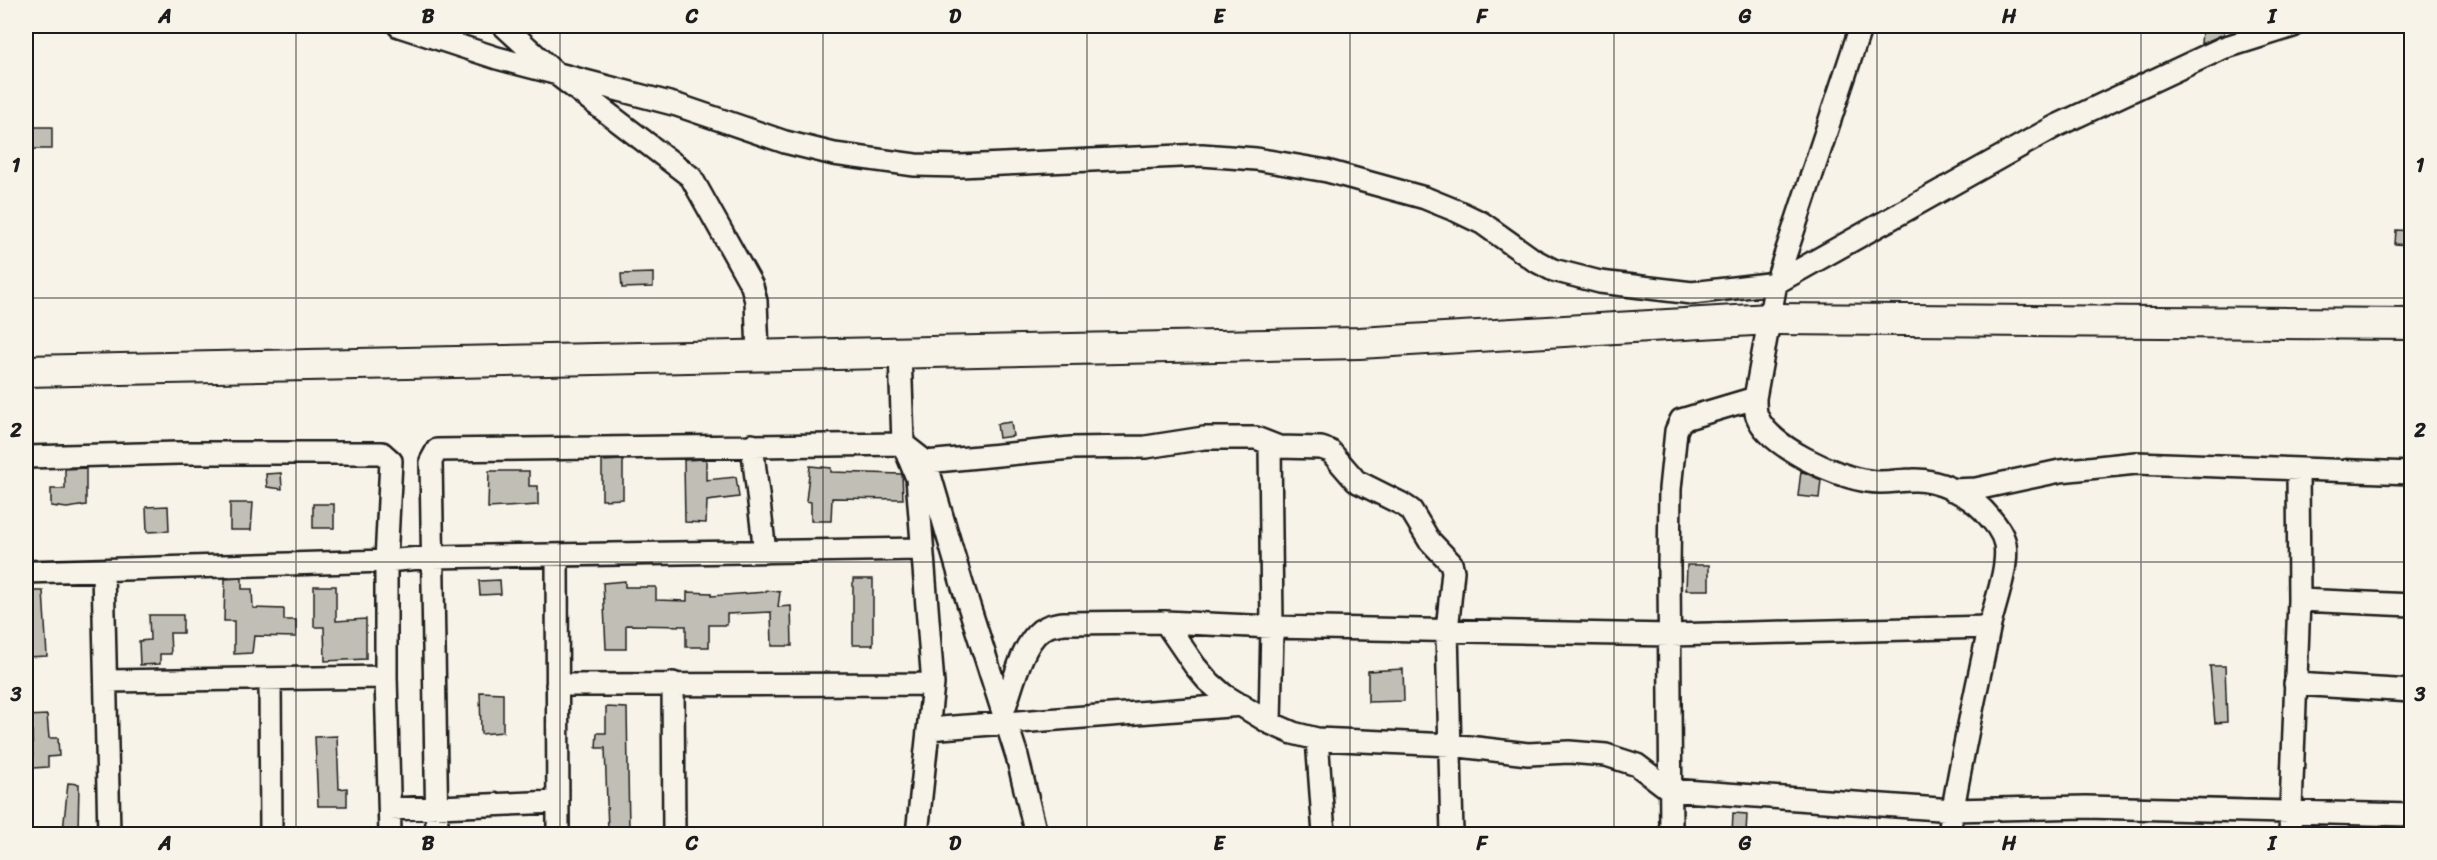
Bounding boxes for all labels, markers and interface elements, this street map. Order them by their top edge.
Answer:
text: A [157,0,172,34]
text: B [422,0,435,34]
text: C [685,0,699,34]
text: D [949,0,962,34]
text: E [1213,0,1226,34]
text: F [1476,0,1489,34]
text: G [1738,0,1752,34]
text: H [2001,0,2017,34]
text: I [2267,0,2278,34]
text: 1 [12,148,21,183]
text: 1 [2416,148,2425,183]
text: 2 [9,413,22,448]
text: 2 [2413,413,2426,448]
text: 3 [10,677,22,712]
text: 3 [2414,677,2426,712]
text: A [157,826,172,860]
text: B [422,826,435,860]
text: C [685,826,699,860]
text: D [949,826,962,860]
text: E [1213,826,1226,860]
text: F [1476,826,1489,860]
text: G [1738,826,1752,860]
text: H [2001,826,2017,860]
text: I [2267,826,2278,860]

